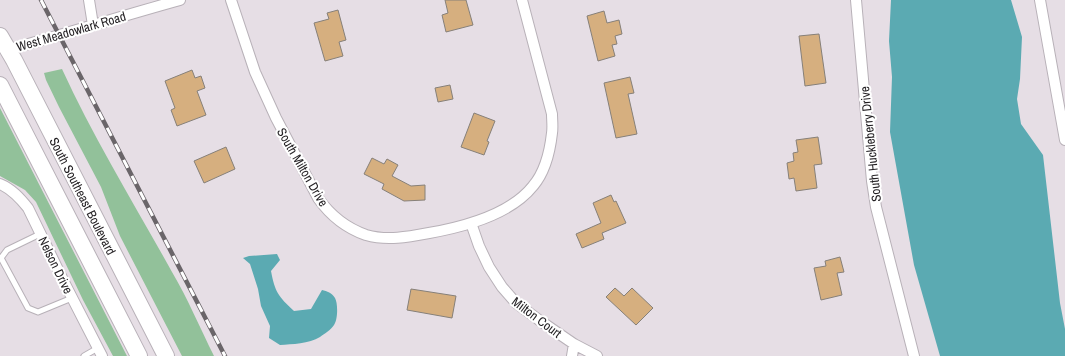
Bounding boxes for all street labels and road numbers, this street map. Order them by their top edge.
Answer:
street label: West Meadowlark Road [14,8,128,55]
street label: South Huckleberry Drive [856,85,885,203]
street label: South Milton Drive [273,125,332,210]
street label: South Southeast Boulevard [46,135,120,258]
street label: Nelson Drive [34,234,77,297]
street label: Milton Court [508,293,565,342]

